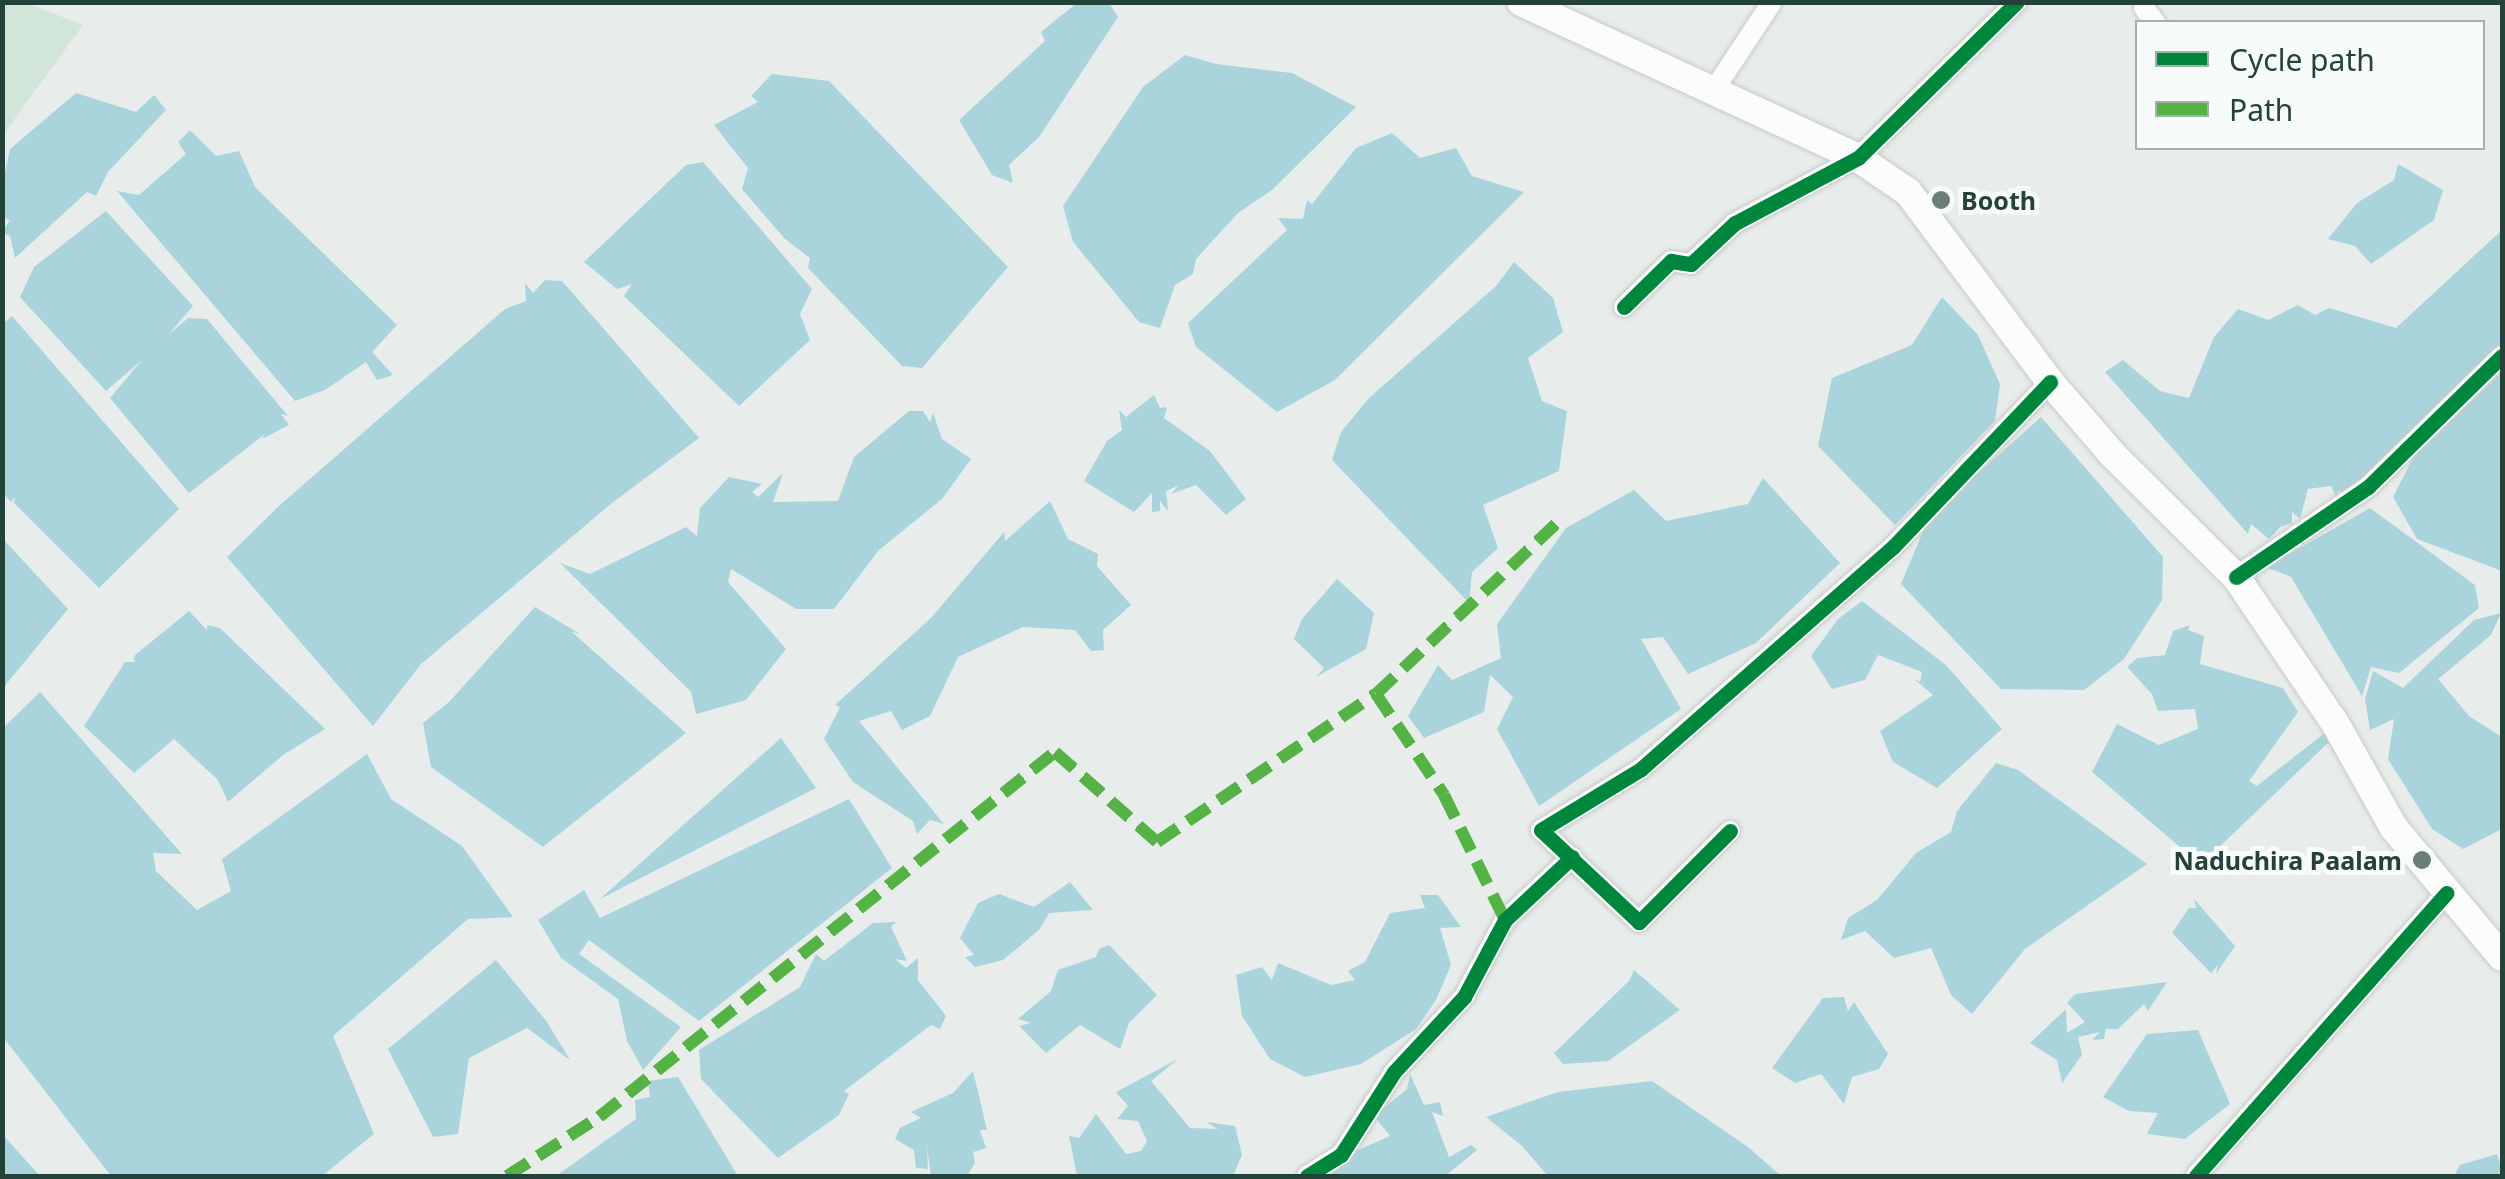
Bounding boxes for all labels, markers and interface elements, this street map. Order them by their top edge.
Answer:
legend [2135,20,2485,150]
text: Cycle path [2229,39,2375,80]
text: Path [2229,89,2293,130]
place label: Booth [1961,185,2036,215]
marker: Booth [1930,189,1952,211]
place label: Naduchira Paalam [2174,845,2402,875]
marker: Naduchira Paalam [2411,849,2433,871]

